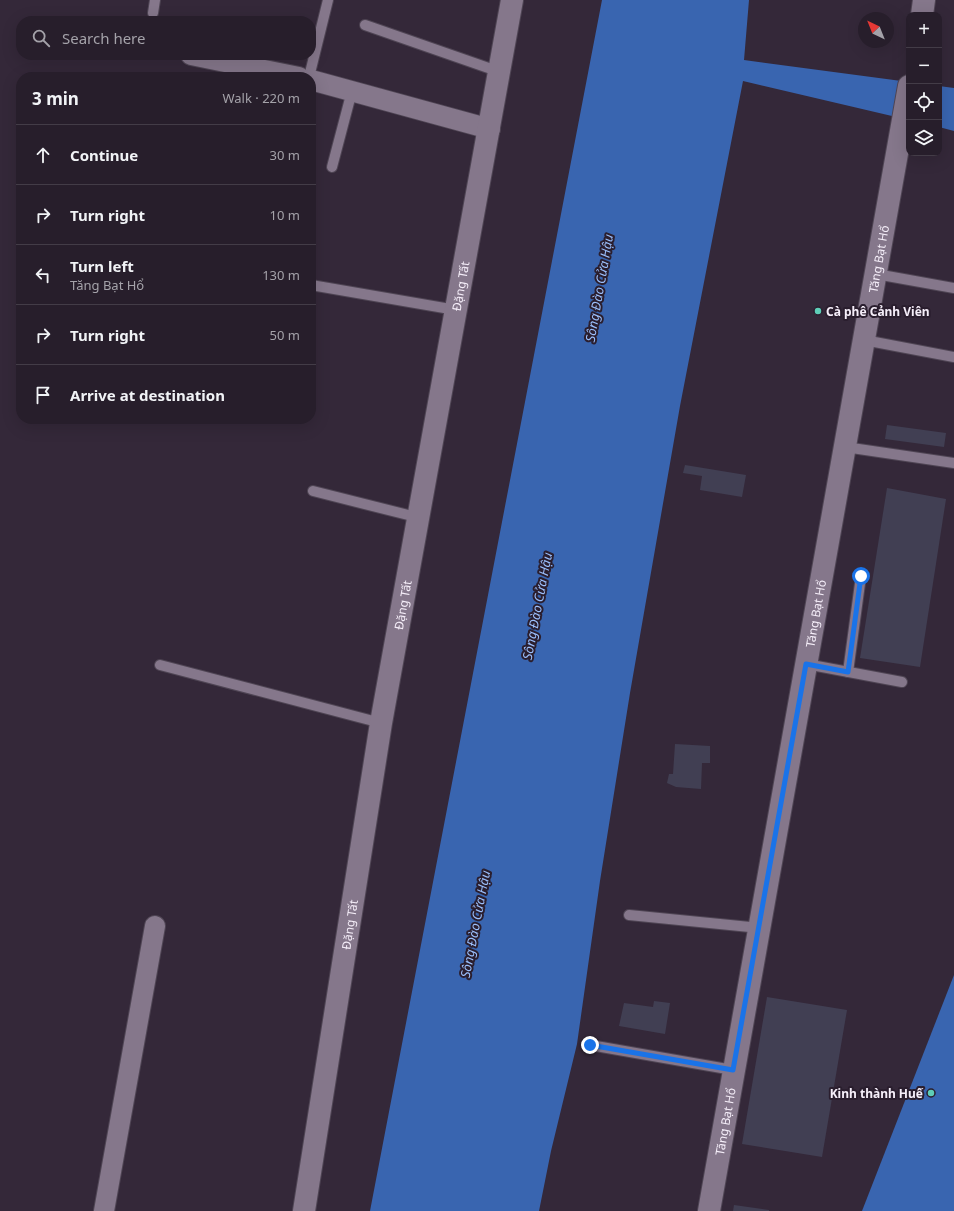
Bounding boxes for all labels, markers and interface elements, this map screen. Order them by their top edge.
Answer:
north arrow [858,12,894,48]
map controls [906,12,942,156]
button: + [906,12,942,48]
search box [16,16,316,60]
icon: search [30,27,52,49]
text: Search here [62,28,145,48]
button: − [906,48,942,84]
button: locate [906,84,942,120]
text: 3 min [32,87,79,110]
text: Walk · 220 m [222,89,300,107]
button: layers [906,120,942,156]
icon: ahead [32,144,54,166]
text: Continue [70,145,138,165]
text: 30 m [270,146,300,164]
icon: right [32,204,54,226]
text: Turn right [70,205,145,225]
text: 10 m [270,206,300,224]
street label: Tăng Bạt Hổ [864,224,893,294]
water label: Sông Đào Cửa Hậu [581,232,617,343]
text: Turn left [70,256,134,276]
street label: Đặng Tất [447,259,473,312]
icon: left [32,264,54,286]
text: 130 m [262,266,300,284]
text: Tăng Bạt Hổ [70,276,144,294]
place label: Cà phê Cảnh Viên [826,303,930,320]
marker: Cà phê Cảnh Viên [813,306,823,316]
icon: right [32,324,54,346]
text: Turn right [70,325,145,345]
text: 50 m [270,326,300,344]
icon: arrive [32,384,54,406]
text: Arrive at destination [70,385,225,405]
water label: Sông Đào Cửa Hậu [518,550,556,661]
route start [852,567,870,585]
street label: Đặng Tất [390,578,415,631]
street label: Tăng Bạt Hổ [801,578,830,649]
water label: Sông Đào Cửa Hậu [456,868,494,979]
street label: Đặng Tất [337,898,362,951]
route end [581,1036,599,1054]
place label: Kinh thành Huế [830,1085,924,1102]
street label: Tăng Bạt Hổ [711,1086,739,1157]
marker: Kinh thành Huế [926,1088,936,1098]

